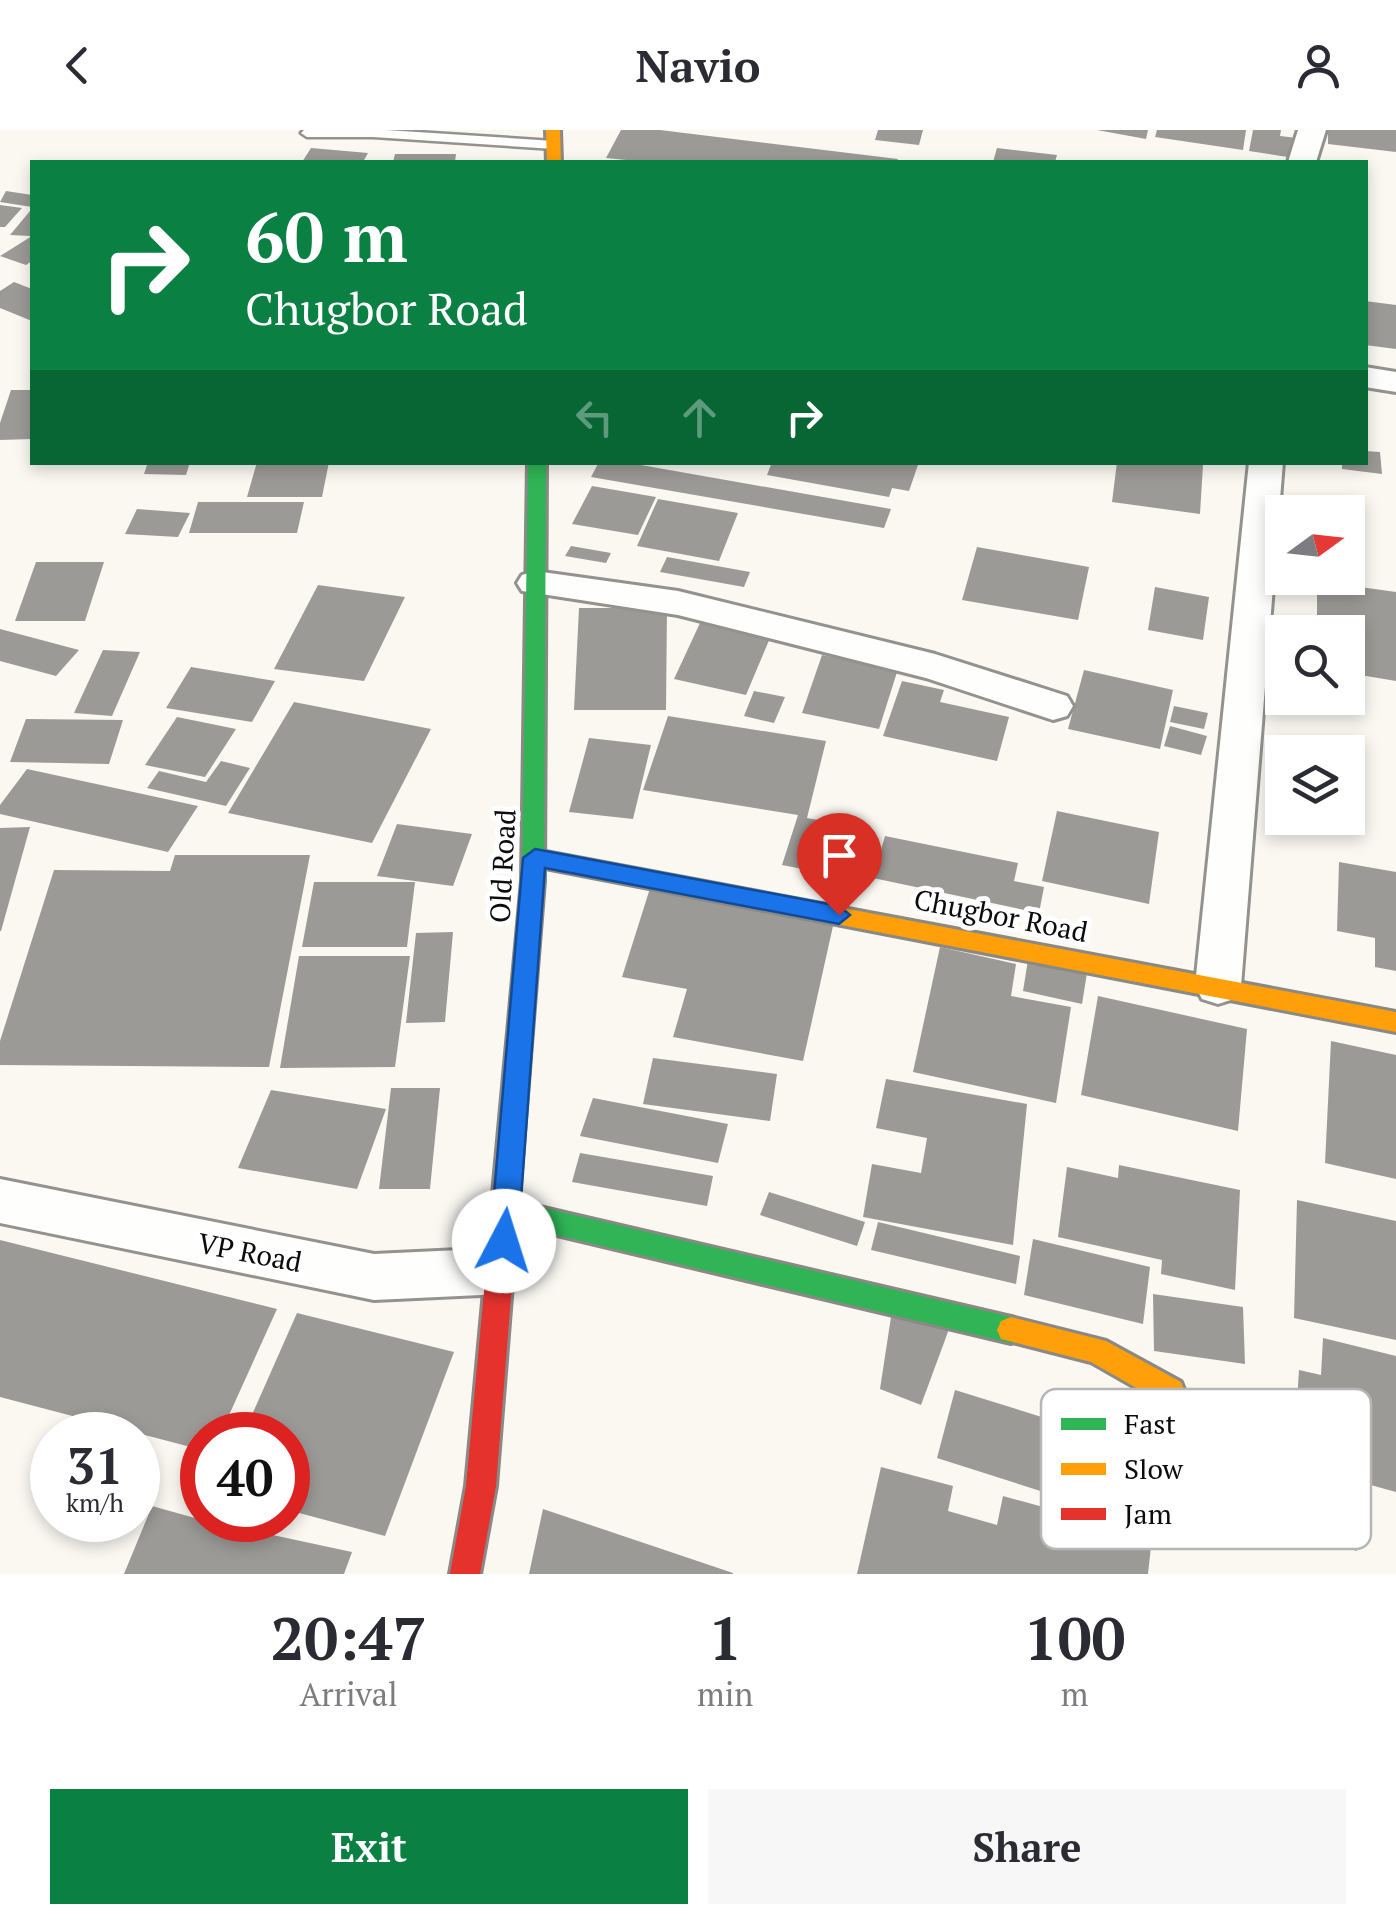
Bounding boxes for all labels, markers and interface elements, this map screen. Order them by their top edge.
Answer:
text: Navio [635,35,761,95]
icon: back [50,38,105,93]
icon: person [1291,38,1346,93]
text: 60 m [245,189,408,282]
icon: right [80,200,210,330]
text: Chugbor Road [245,278,528,338]
icon: left [567,390,622,445]
icon: ahead [672,390,727,445]
icon: right [777,390,832,445]
north arrow [1265,495,1365,595]
map controls [1265,495,1365,835]
button: search [1265,615,1365,715]
button: layers [1265,735,1365,835]
street label: Old Road [481,808,523,924]
pin [797,813,882,916]
icon: arrive [812,828,867,883]
street label: Chugbor Road [911,880,1091,950]
position arrow [452,1189,556,1293]
street label: VP Road [195,1224,305,1280]
legend [1041,1389,1371,1549]
text: Fast [1124,1405,1176,1442]
speed limit sign: 40 [180,1412,310,1542]
text: 31 [67,1432,123,1498]
text: Slow [1124,1450,1184,1487]
text: km/h [66,1486,124,1519]
text: Jam [1124,1495,1172,1532]
text: 20:47 [270,1598,427,1677]
text: 1 [708,1598,742,1677]
text: 100 [1024,1598,1126,1677]
text: Arrival [300,1673,398,1715]
text: min [697,1673,753,1715]
text: m [1061,1673,1088,1715]
button: Exit [50,1789,688,1904]
button: Share [708,1789,1346,1904]

